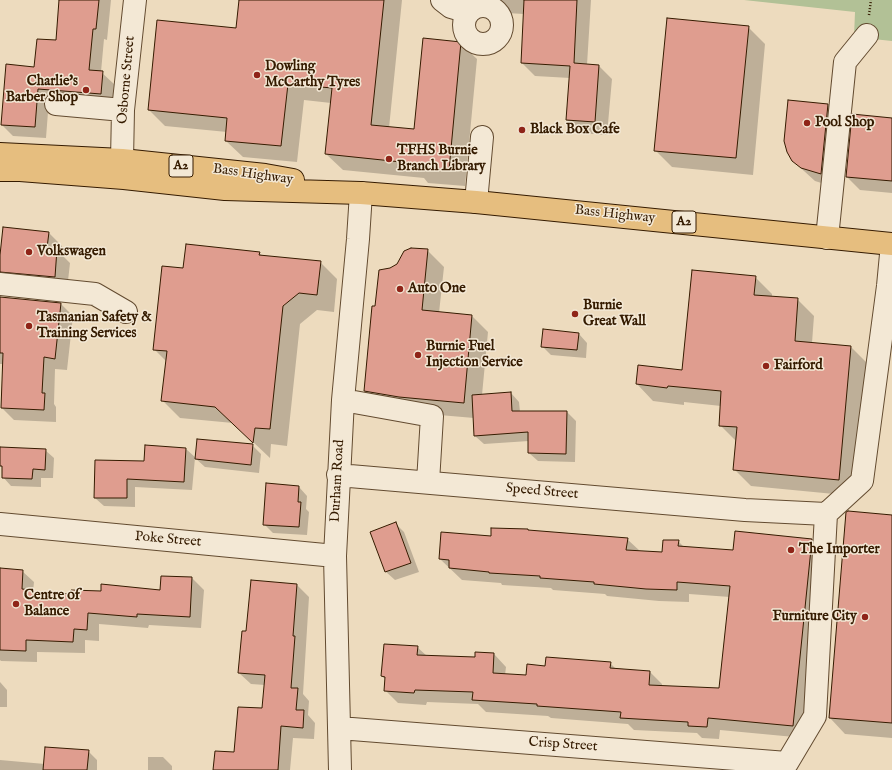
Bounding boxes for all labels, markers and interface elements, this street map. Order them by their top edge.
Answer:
street label: Osborne Street [115,35,139,125]
place label: Dowling McCarthy Tyres [265,59,360,92]
marker: Dowling McCarthy Tyres [252,70,262,80]
place label: Charlie's Barber Shop [6,74,78,106]
marker: Charlie's Barber Shop [81,85,91,95]
place label: Pool Shop [815,115,874,131]
marker: Pool Shop [802,118,812,128]
place label: Black Box Cafe [530,122,620,138]
marker: Black Box Cafe [517,125,527,135]
place label: TFHS Burnie Branch Library [397,143,486,176]
marker: TFHS Burnie Branch Library [384,154,394,164]
road number: A2 [169,155,193,177]
street label: Bass Highway [212,161,294,189]
street label: Bass Highway [574,202,656,228]
road number: A2 [672,211,696,233]
place label: Volkswagen [37,244,106,260]
marker: Volkswagen [24,247,34,257]
place label: Auto One [408,281,466,297]
marker: Auto One [395,284,405,294]
place label: Burnie Great Wall [583,298,646,330]
marker: Burnie Great Wall [570,309,580,319]
place label: Tasmanian Safety & Training Services [37,310,152,342]
marker: Tasmanian Safety & Training Services [24,321,34,331]
place label: Burnie Fuel Injection Service [426,339,523,372]
marker: Burnie Fuel Injection Service [413,350,423,360]
place label: Fairford [774,358,823,374]
marker: Fairford [761,361,771,371]
street label: Durham Road [327,439,349,523]
street label: Speed Street [505,480,579,504]
street label: Poke Street [134,529,202,551]
place label: The Importer [799,542,880,558]
marker: The Importer [786,545,796,555]
place label: Centre of Balance [24,588,80,620]
marker: Centre of Balance [11,599,21,609]
place label: Furniture City [773,609,857,625]
marker: Furniture City [860,612,870,622]
street label: Crisp Street [528,734,598,756]

